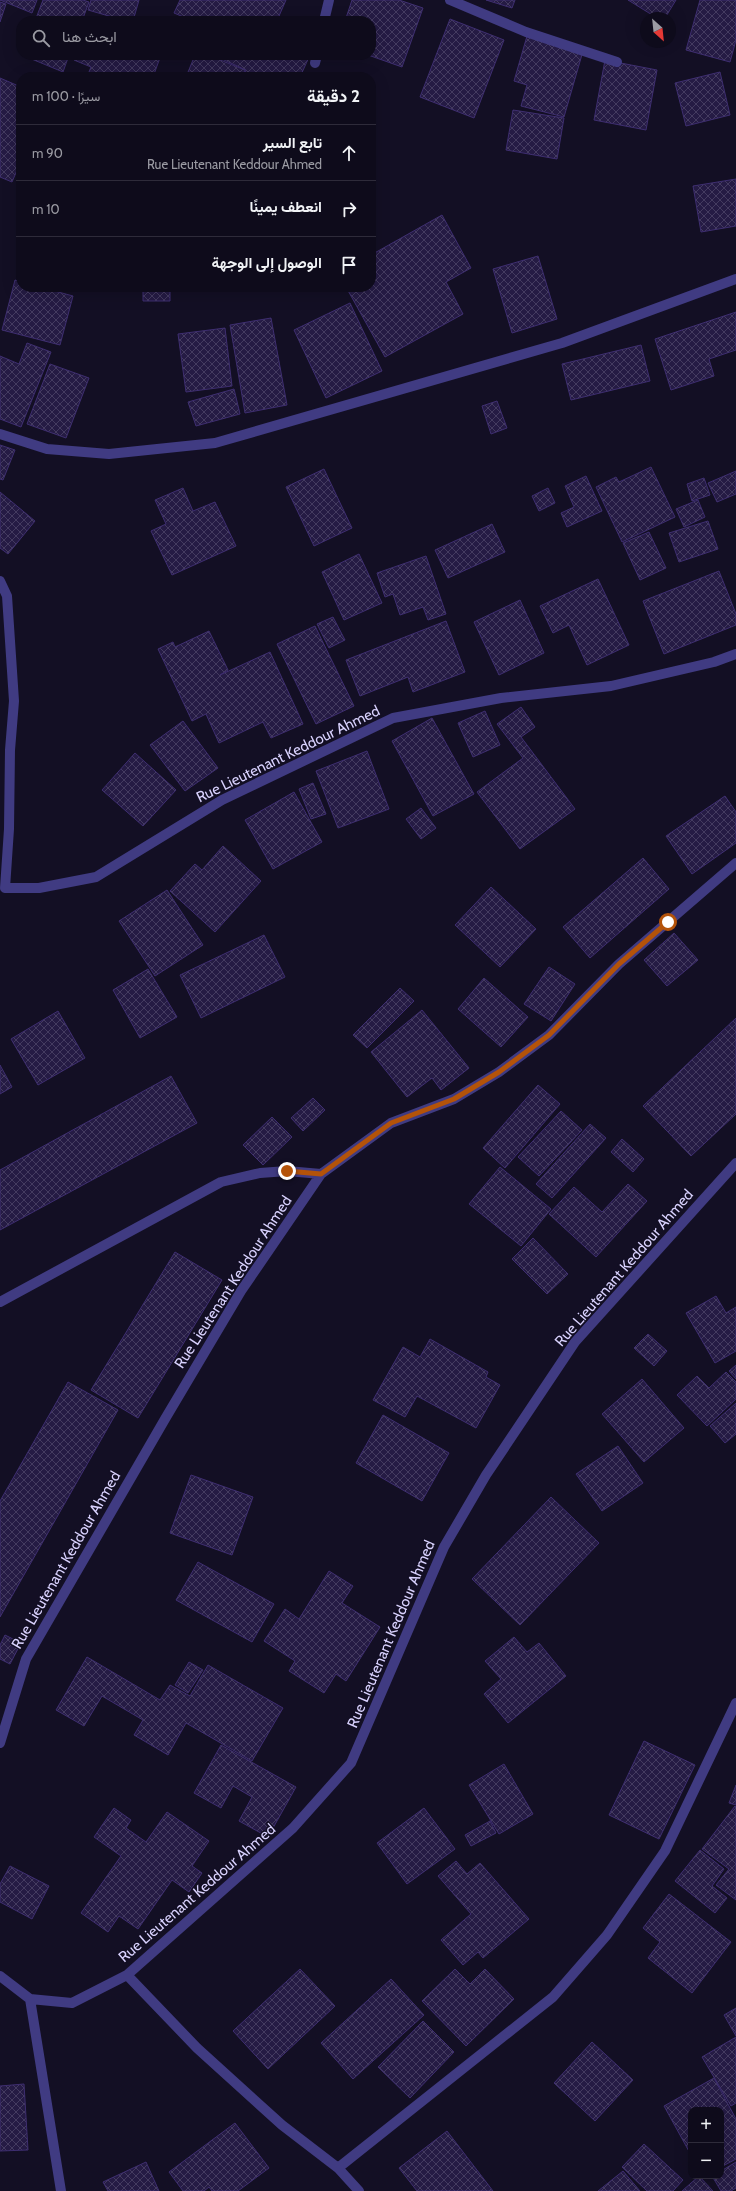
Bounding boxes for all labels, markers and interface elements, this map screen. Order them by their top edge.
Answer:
north arrow [640,12,676,48]
search box [16,16,376,60]
icon: search [30,27,52,49]
text: ابحث هنا [62,28,117,46]
text: 2 دقيقة [307,86,360,106]
text: سيرًا · 100 m [32,88,100,104]
text: تابع السير [263,134,322,152]
icon: ahead [338,142,360,164]
text: 90 m [32,145,63,161]
text: Rue Lieutenant Keddour Ahmed [147,156,322,172]
text: انعطف يمينًا [249,198,322,216]
icon: right [338,198,360,220]
text: 10 m [32,201,60,217]
text: الوصول إلى الوجهة [212,254,322,272]
icon: arrive [338,254,360,276]
street label: Rue Lieutenant Keddour Ahmed [193,702,383,806]
route start [659,913,677,931]
route end [278,1162,296,1180]
street label: Rue Lieutenant Keddour Ahmed [551,1186,697,1350]
street label: Rue Lieutenant Keddour Ahmed [170,1192,296,1372]
street label: Rue Lieutenant Keddour Ahmed [8,1468,124,1652]
street label: Rue Lieutenant Keddour Ahmed [343,1537,439,1731]
street label: Rue Lieutenant Keddour Ahmed [115,1820,279,1966]
map controls [688,2107,724,2179]
button: + [688,2107,724,2143]
button: − [688,2143,724,2179]

